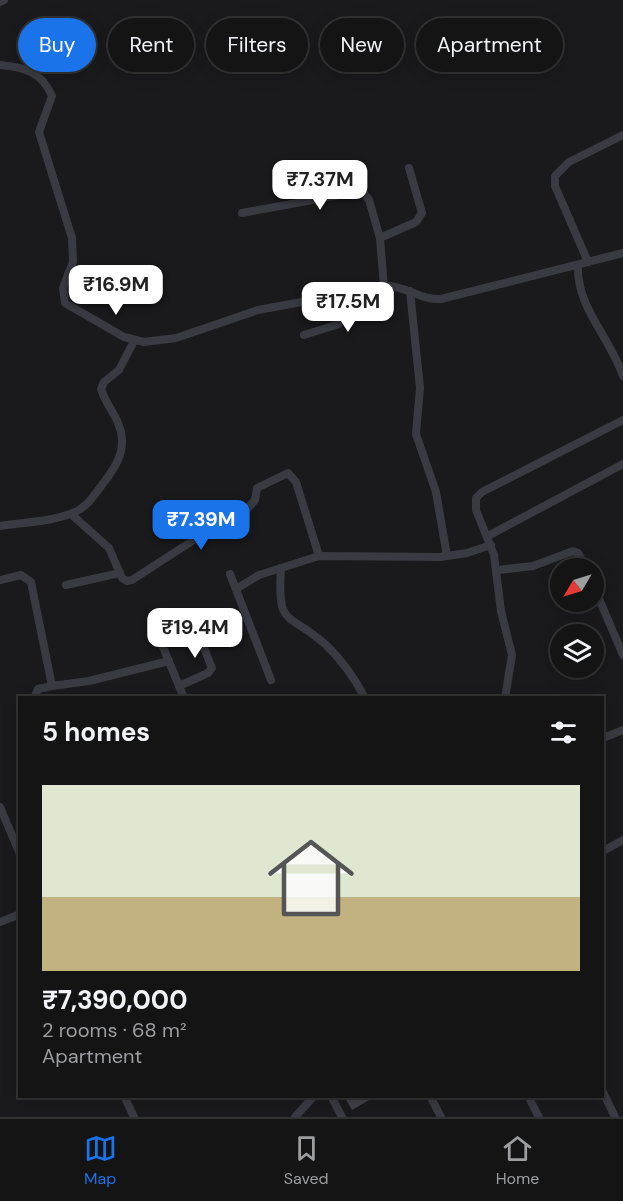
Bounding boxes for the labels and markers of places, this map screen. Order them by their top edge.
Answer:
pin: ₹7.37M [271,160,369,211]
pin: ₹16.9M [67,265,165,316]
pin: ₹17.5M [299,282,397,333]
pin: ₹7.39M [152,500,250,551]
pin: ₹19.4M [146,608,244,659]

